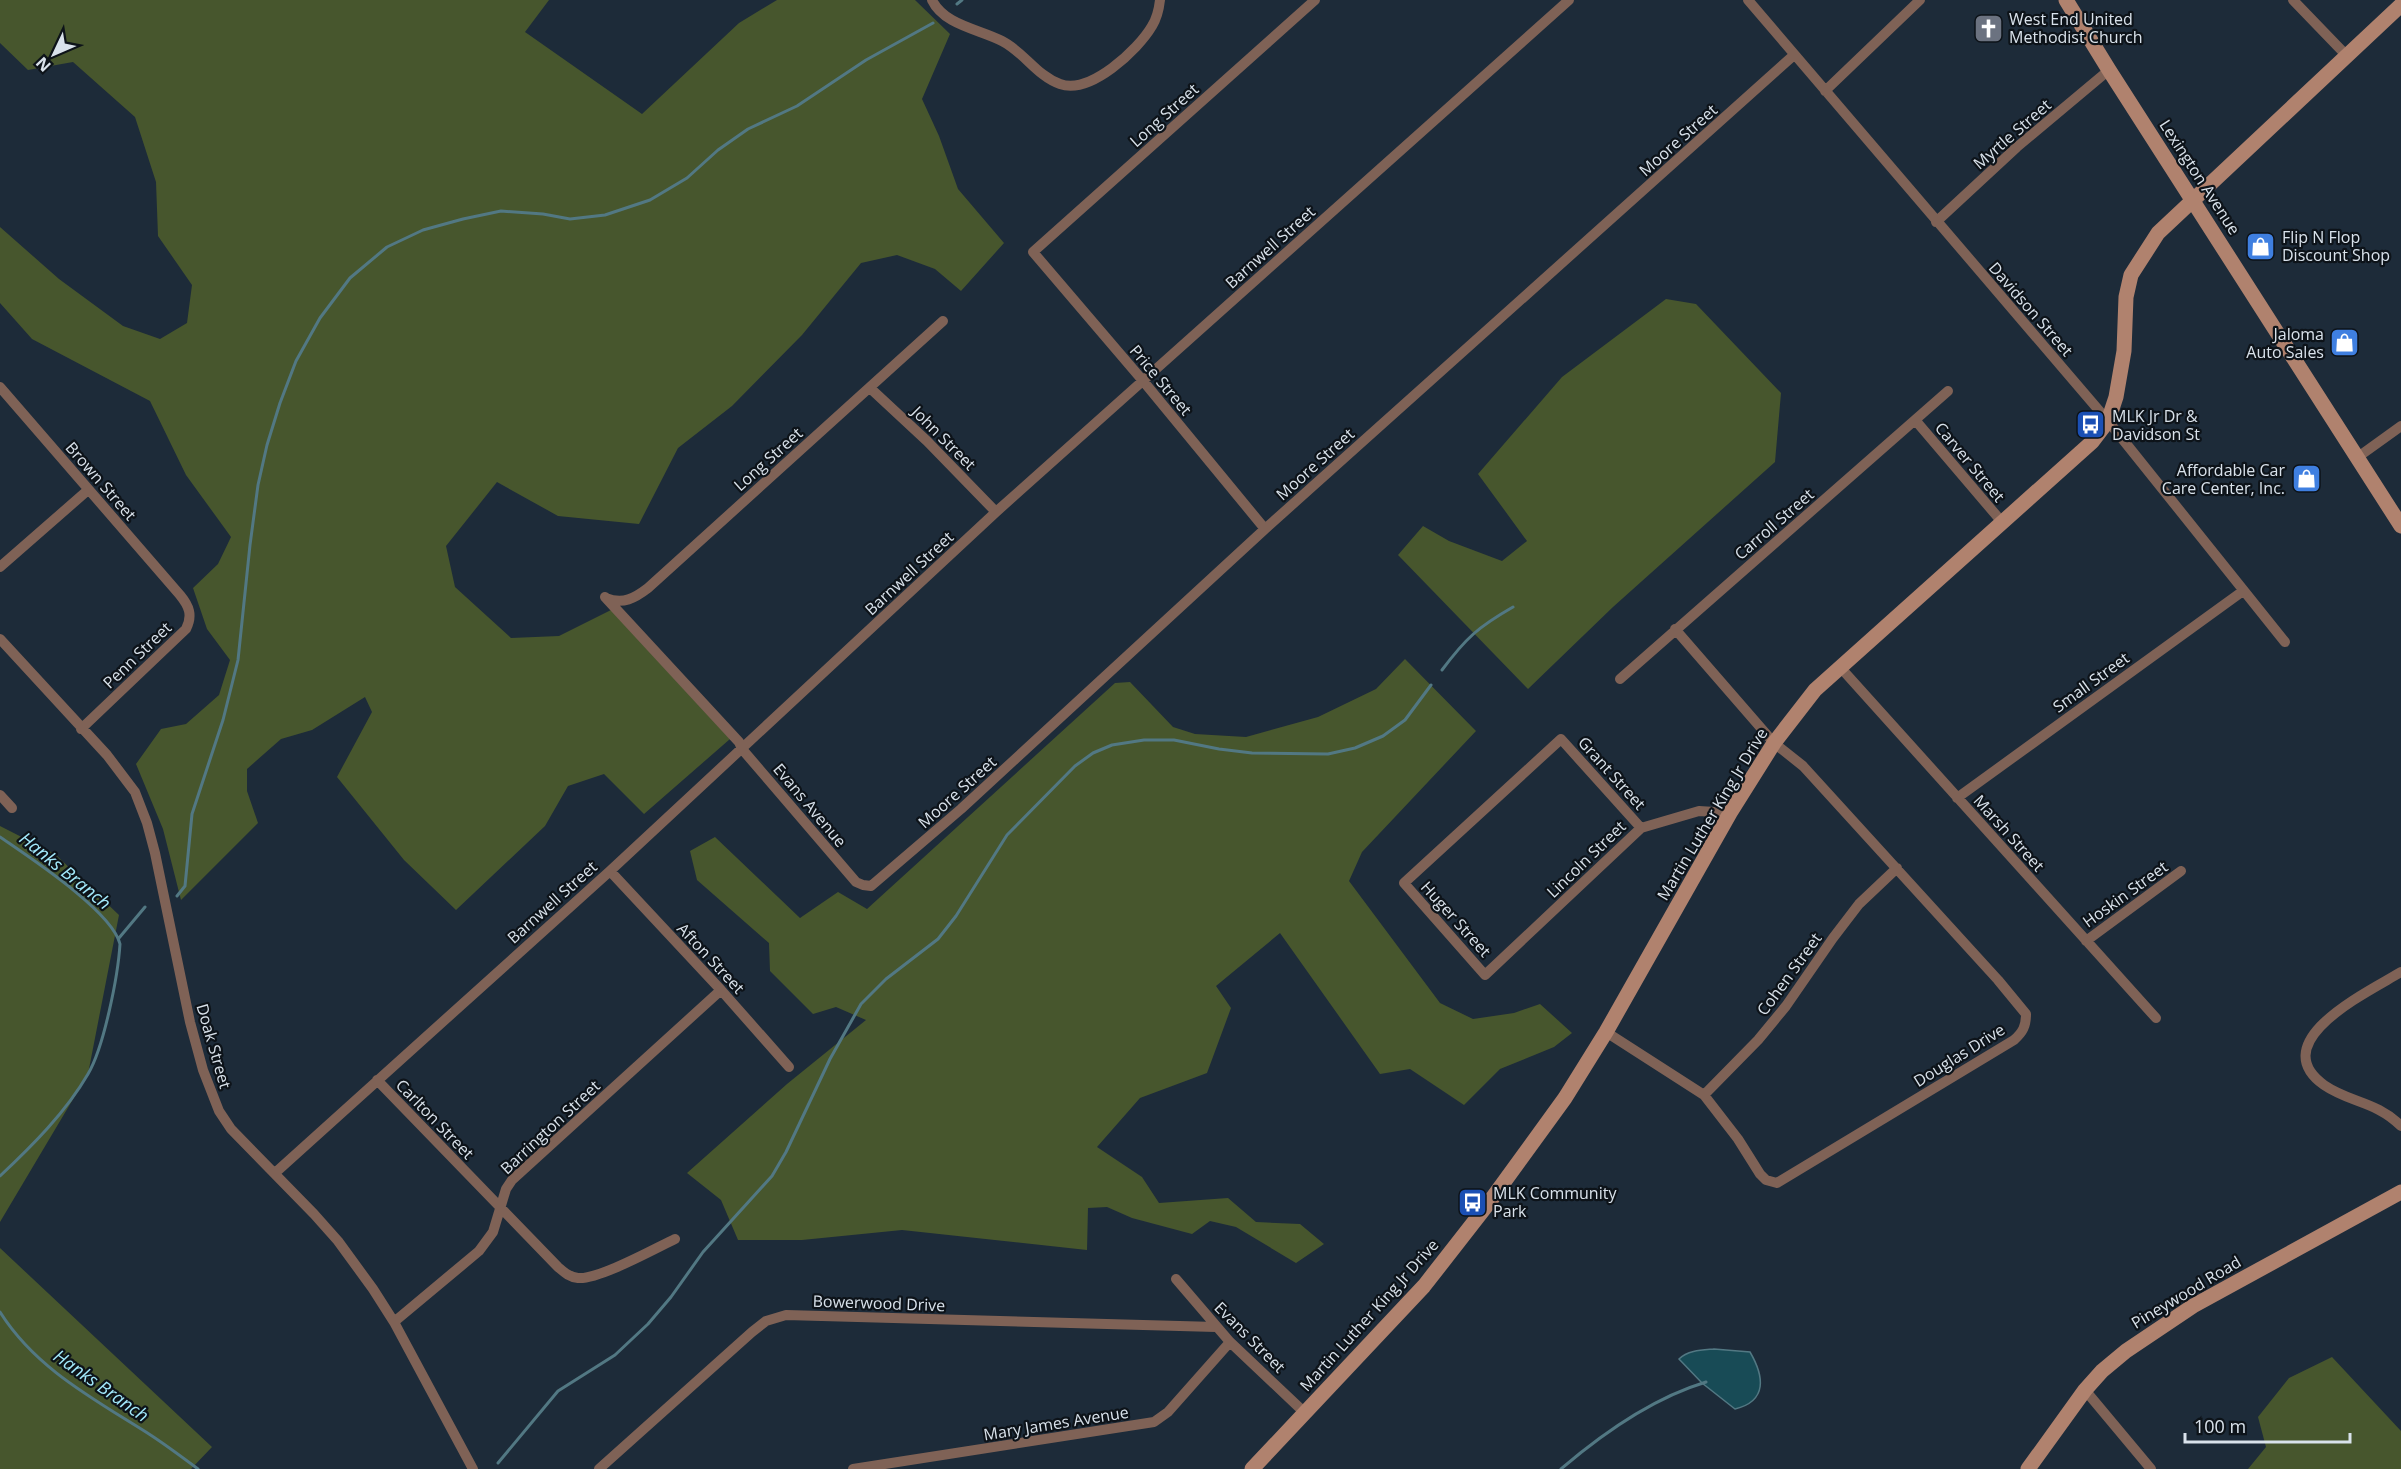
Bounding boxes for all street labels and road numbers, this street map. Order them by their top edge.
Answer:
street label: Long Street [1125,78,1203,152]
street label: Myrtle Street [1968,94,2056,174]
street label: Moore Street [1634,99,1722,181]
street label: Lexington Avenue [2154,115,2246,239]
street label: Barnwell Street [1220,201,1320,293]
street label: Davidson Street [1984,257,2078,361]
street label: Price Street [1125,340,1197,420]
street label: John Street [906,400,981,475]
street label: Carver Street [1930,417,2010,507]
street label: Long Street [729,422,807,496]
street label: Moore Street [1271,423,1359,505]
street label: Brown Street [61,437,141,525]
street label: Carroll Street [1730,483,1819,565]
street label: Barnwell Street [860,526,958,620]
street label: Penn Street [98,617,176,693]
street label: Small Street [2048,647,2134,717]
street label: Martin Luther King Jr Drive [1652,724,1772,904]
street label: Grant Street [1573,732,1651,815]
street label: Moore Street [913,751,1001,833]
street label: Evans Avenue [768,758,852,852]
street label: Marsh Street [1969,790,2050,876]
street label: Lincoln Street [1542,815,1631,902]
street label: Hoskin Street [2078,855,2172,932]
street label: Barnwell Street [502,856,602,948]
street label: Huger Street [1416,876,1496,962]
street label: Afton Street [672,918,750,998]
street label: Cohen Street [1752,928,1827,1020]
street label: Doak Street [191,1001,237,1091]
street label: Douglas Drive [1909,1018,2009,1092]
street label: Carlton Street [391,1074,479,1164]
street label: Barrington Street [495,1075,605,1179]
street label: Martin Luther King Jr Drive [1295,1234,1443,1396]
street label: Pineywood Road [2127,1251,2245,1333]
street label: Bowerwood Drive [812,1290,946,1316]
street label: Evans Street [1210,1297,1291,1378]
street label: Mary James Avenue [982,1401,1130,1445]

